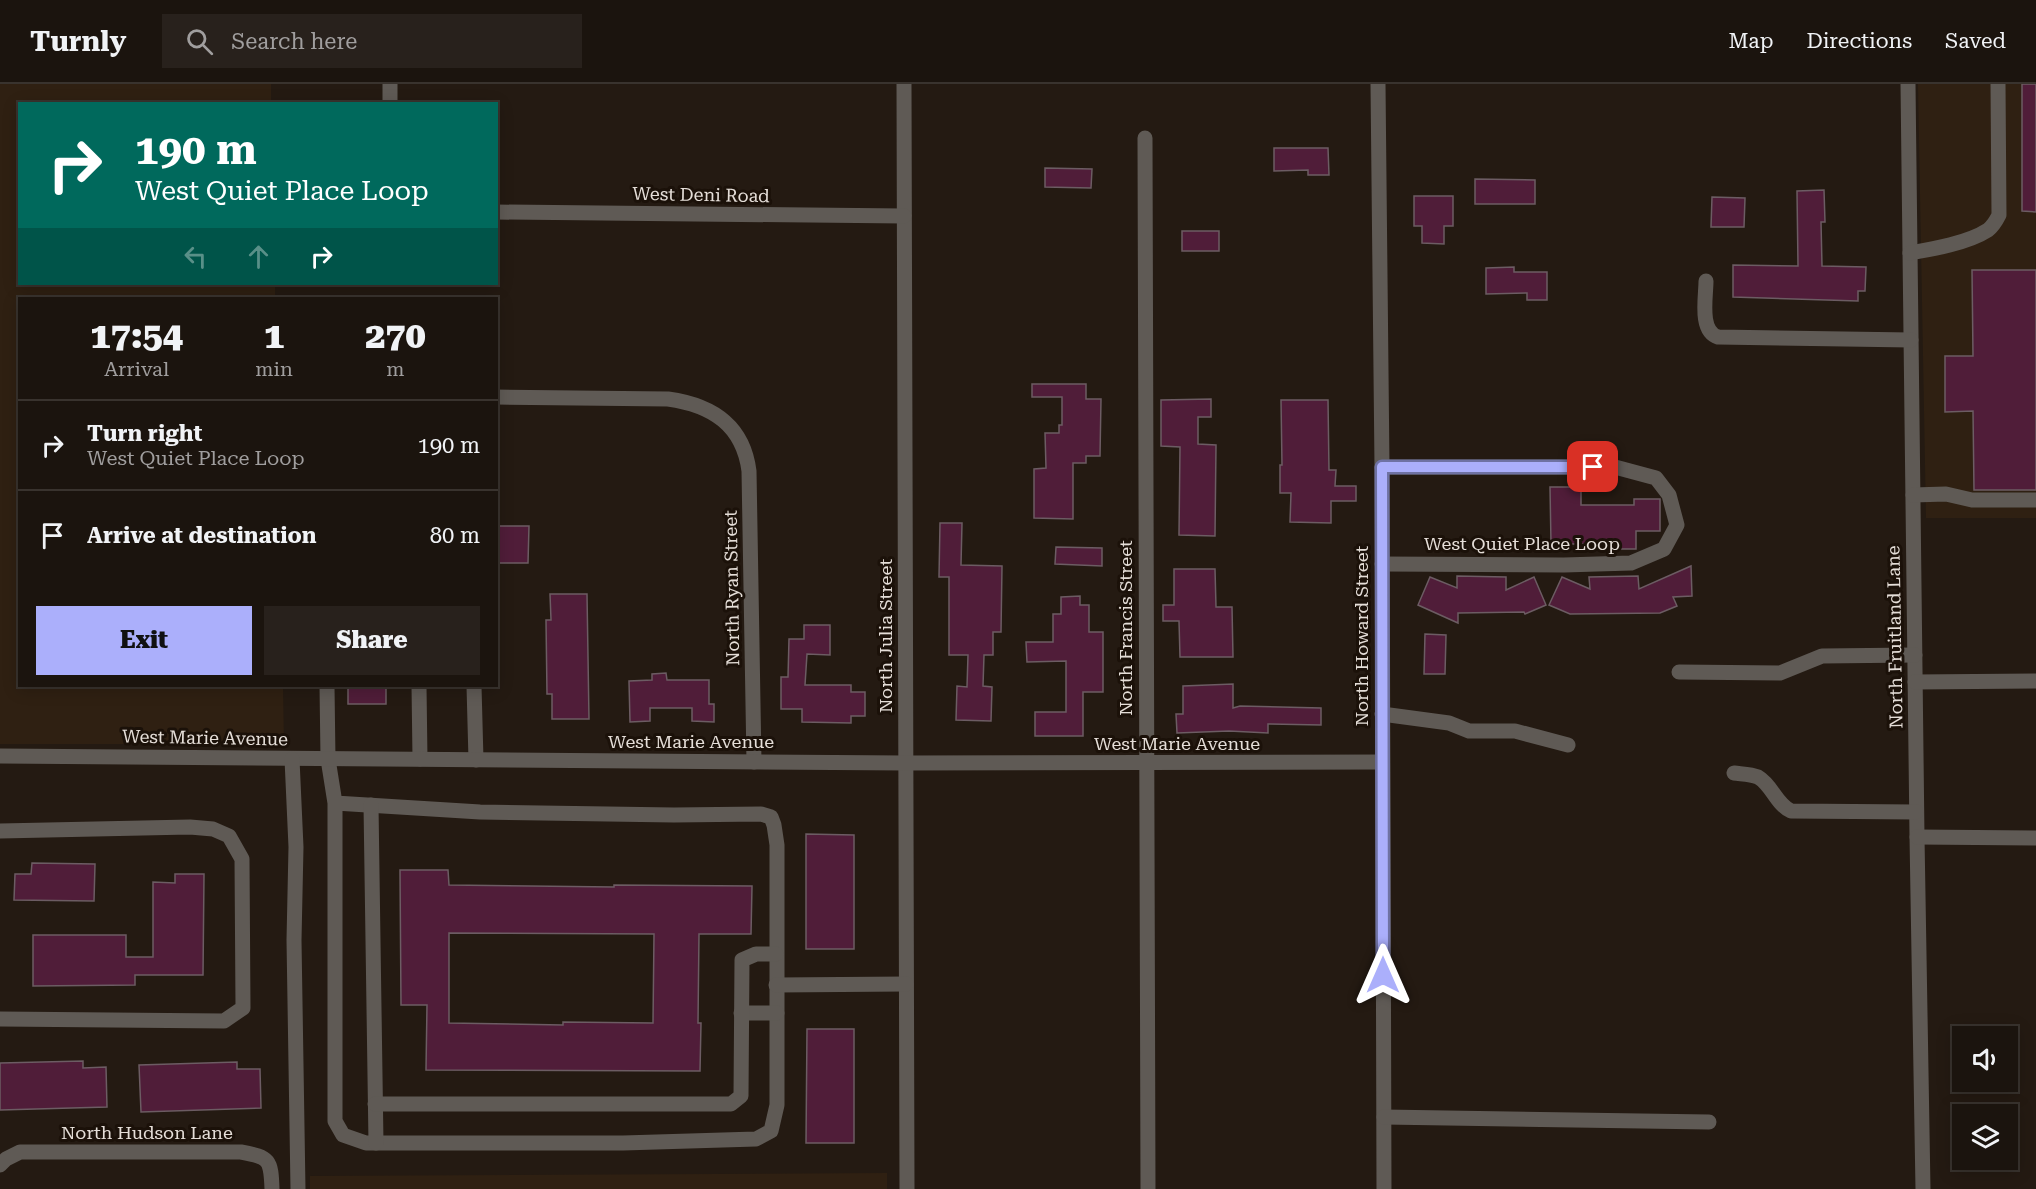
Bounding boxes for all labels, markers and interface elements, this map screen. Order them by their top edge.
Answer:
search box [162,14,582,68]
text: Turnly [30,25,126,58]
icon: search [183,25,216,58]
text: Search here [231,29,357,54]
text: Map [1729,29,1773,53]
text: Directions [1806,29,1912,53]
text: Saved [1945,29,2006,53]
text: 190 m [135,125,257,174]
icon: right [36,126,114,204]
text: West Quiet Place Loop [135,175,429,207]
street label: West Deni Road [632,183,770,206]
icon: left [179,240,212,273]
icon: ahead [242,240,275,273]
icon: right [305,240,338,273]
text: 17:54 [90,315,183,357]
text: 1 [264,315,284,357]
text: 270 [365,315,426,357]
text: Arrival [104,357,169,381]
text: min [255,357,293,381]
text: m [386,357,405,381]
text: Turn right [87,421,202,446]
icon: right [36,429,69,462]
text: 190 m [417,433,480,458]
pin [1567,441,1618,492]
text: West Quiet Place Loop [87,446,305,470]
icon: arrive [1576,450,1609,483]
street label: North Ryan Street [720,510,743,666]
icon: arrive [36,519,69,552]
text: Arrive at destination [87,523,316,548]
text: 80 m [430,523,480,548]
street label: West Quiet Place Loop [1424,533,1620,554]
street label: North Francis Street [1115,540,1136,716]
street label: North Howard Street [1351,545,1372,726]
street label: North Fruitland Lane [1882,545,1907,729]
street label: North Julia Street [875,559,896,713]
button: Exit [36,606,252,675]
button: Share [264,606,480,675]
street label: West Marie Avenue [122,726,288,749]
street label: West Marie Avenue [608,731,774,752]
street label: West Marie Avenue [1094,733,1260,754]
position arrow [1351,943,1415,1007]
map controls [1952,1026,2018,1170]
button: sound [1952,1026,2018,1092]
button: layers [1952,1104,2018,1170]
street label: North Hudson Lane [61,1122,233,1143]

